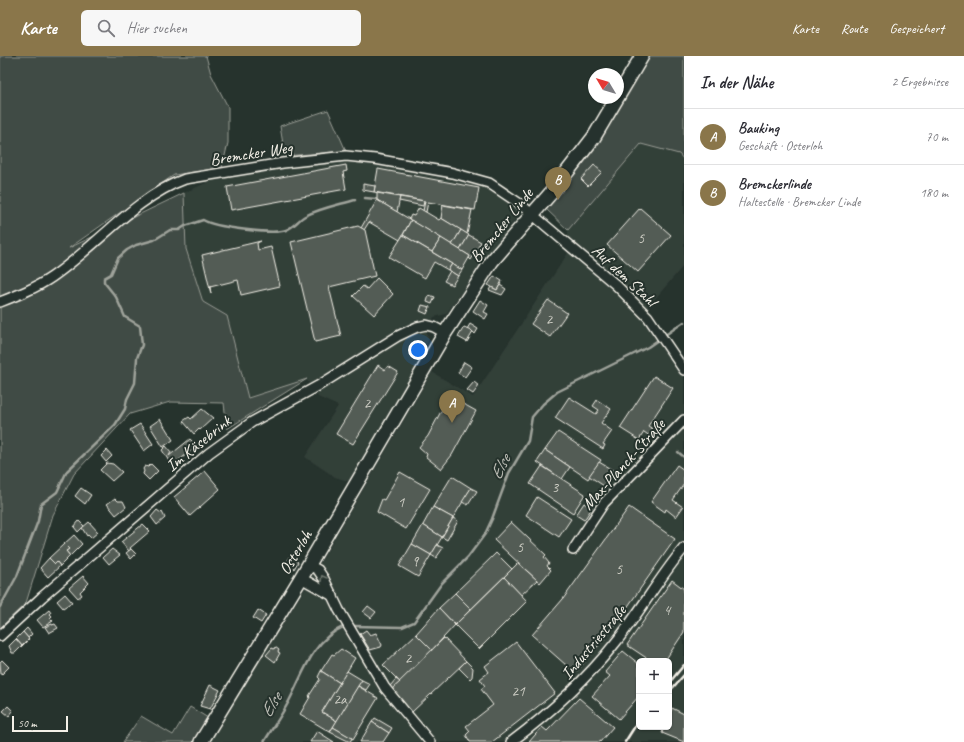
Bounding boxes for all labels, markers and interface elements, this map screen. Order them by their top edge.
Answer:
search box [81,10,361,46]
text: Karte [20,16,57,40]
icon: search [95,17,117,39]
text: Hier suchen [127,19,187,38]
text: Karte [792,20,819,37]
text: Route [841,20,867,37]
text: Gespeichert [889,20,944,37]
north arrow [588,68,624,104]
text: In der Nähe [700,72,773,93]
text: 2 Ergebnisse [892,74,948,90]
text: Bauking [738,119,779,138]
text: A [710,129,716,145]
text: 70 m [926,129,948,145]
street label: Bremcker Weg [208,136,295,170]
text: Geschäft · Osterloh [738,138,822,154]
pin: B [545,167,571,200]
text: Bremckerlinde [738,175,811,194]
street label: Bremcker Linde [465,183,539,267]
text: B [710,185,716,201]
text: 180 m [920,185,948,201]
text: Haltestelle · Bremcker Linde [738,194,860,210]
house number: 5 [638,229,646,248]
street label: Auf dem Stahl [588,240,664,313]
house number: 2 [546,310,554,329]
your location [408,340,428,360]
pin: A [439,390,465,423]
house number: 2 [364,394,372,413]
street label: Im Käsebrink [161,409,237,476]
street label: Max-Planck-Straße [577,413,671,514]
water label: Else [485,448,517,483]
house number: 3 [552,478,560,497]
house number: 1 [398,493,406,512]
street label: Osterloh [274,525,318,578]
house number: 5 [517,538,525,557]
house number: 9 [412,552,420,571]
house number: 5 [616,560,624,579]
one-way arrow [321,575,328,582]
street label: Industriestraße [556,600,632,684]
house number: 4 [664,601,672,620]
house number: 2 [405,649,413,668]
map controls [636,658,672,730]
button: + [636,658,672,694]
house number: 21 [511,682,526,701]
water label: Else [255,686,288,721]
house number: 2a [333,690,348,709]
button: − [636,694,672,730]
scale bar [12,714,68,733]
text: 50 m [18,716,37,730]

